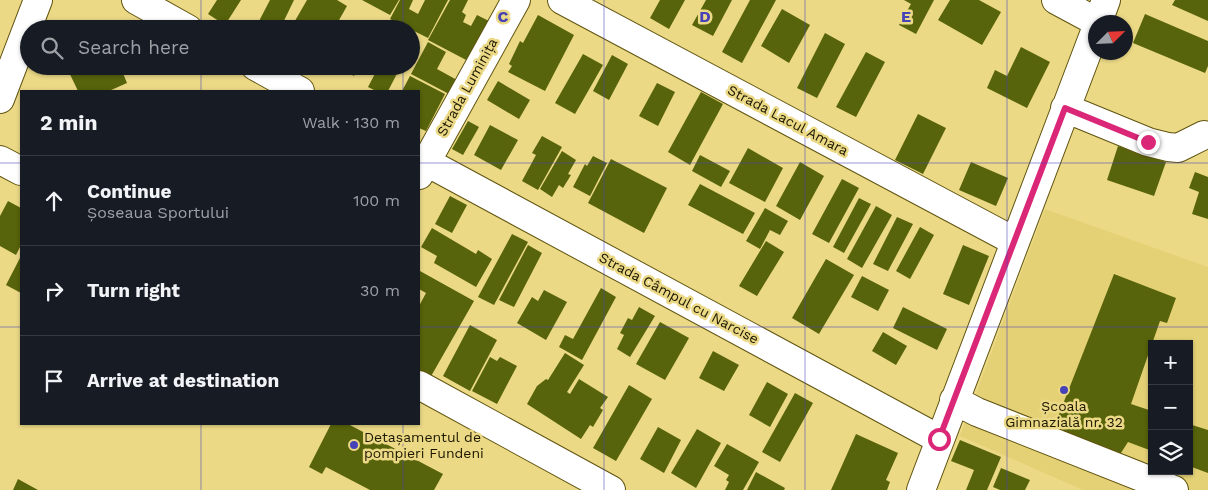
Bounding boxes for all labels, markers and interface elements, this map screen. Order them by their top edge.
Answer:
text: C [498,7,509,26]
text: D [699,7,711,26]
text: E [901,7,911,26]
north arrow [1088,15,1133,60]
search box [20,20,420,75]
icon: search [38,34,66,62]
street label: Strada Luminița [433,35,501,139]
text: Search here [78,36,189,59]
street label: Strada Lacul Amara [725,81,851,159]
text: 2 min [40,110,97,135]
text: Walk · 130 m [302,113,400,132]
route end [1137,131,1160,154]
text: Continue [87,180,171,203]
icon: ahead [40,187,68,215]
text: 100 m [353,191,400,210]
text: Șoseaua Sportului [87,203,229,222]
street label: Strada Câmpul cu Narcise [597,249,761,347]
icon: right [40,277,68,305]
text: Turn right [87,279,180,302]
text: 30 m [360,281,400,300]
map controls [1148,340,1193,475]
button: + [1148,340,1193,385]
icon: arrive [40,367,68,395]
text: Arrive at destination [87,369,279,392]
marker: Școala Gimnazială nr. 32 [1058,384,1070,396]
button: − [1148,385,1193,430]
place label: Școala Gimnazială nr. 32 [1005,398,1123,430]
route start [928,428,951,451]
place label: Detașamentul de pompieri Fundeni [364,429,484,461]
button: layers [1148,430,1193,475]
marker: Detașamentul de pompieri Fundeni [348,439,360,451]

